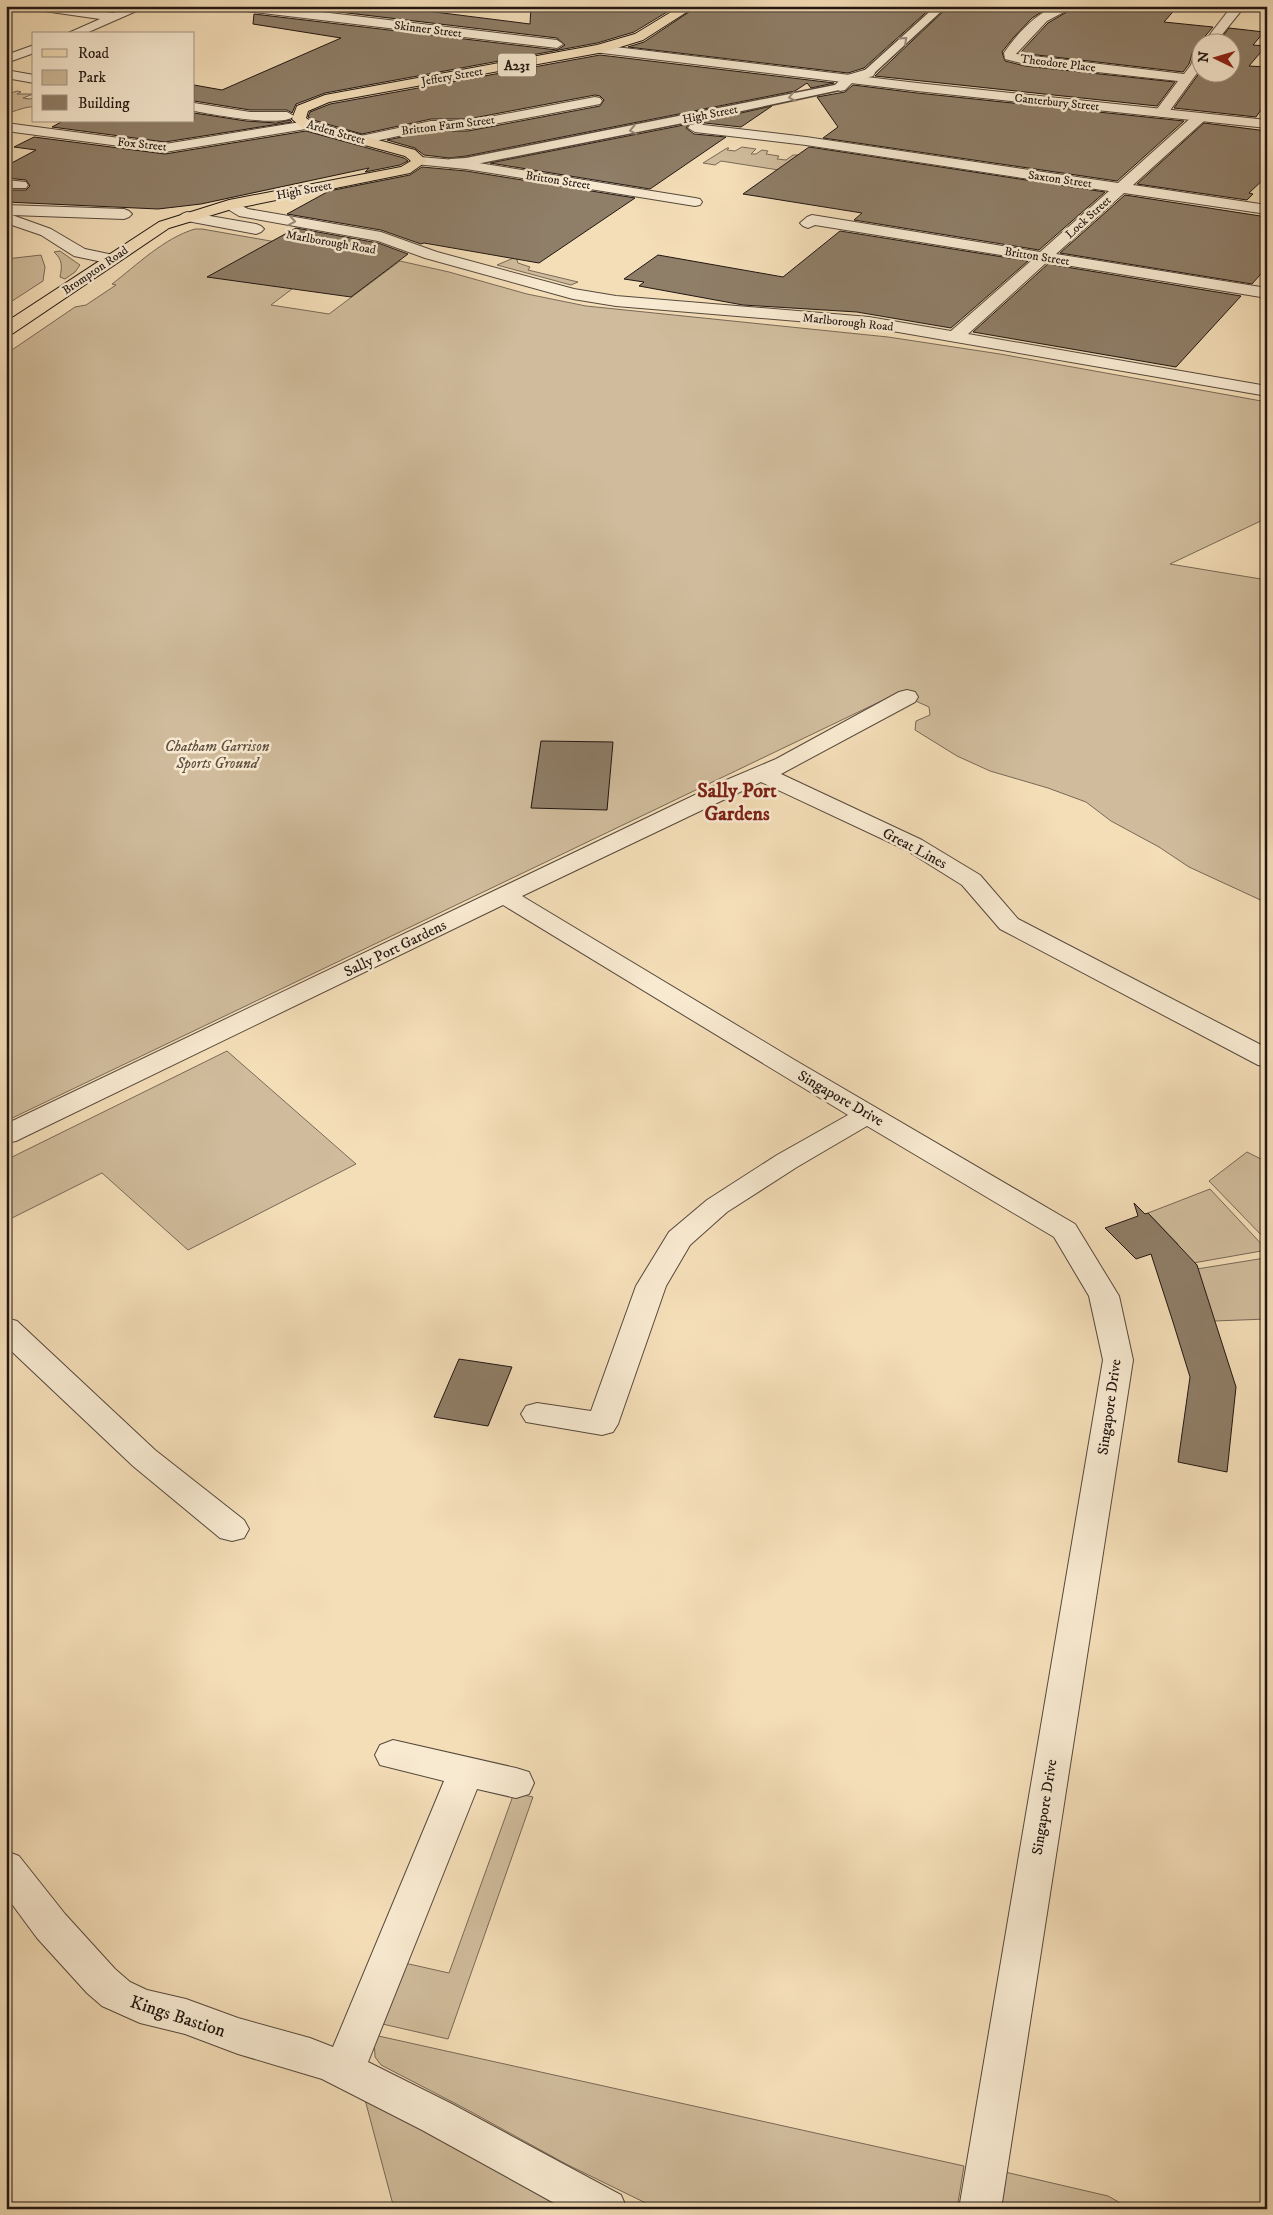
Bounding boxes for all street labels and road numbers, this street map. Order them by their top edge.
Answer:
street label: Skinner Street [393,18,463,41]
street label: Theodore Place [1019,51,1096,76]
road number: A231 [498,54,536,76]
street label: Jeffery Street [419,64,484,89]
street label: Canterbury Street [1014,91,1100,114]
street label: High Street [681,102,739,127]
street label: Britton Farm Street [401,112,496,139]
street label: Arden Street [305,117,367,148]
street label: Fox Street [116,134,168,155]
street label: Britton Street [524,168,592,193]
street label: Saxton Street [1027,168,1093,191]
street label: High Street [275,178,333,203]
street label: Lock Street [1062,193,1114,242]
street label: Marlborough Road [285,227,377,258]
street label: Brompton Road [59,243,131,298]
street label: Britton Street [1003,244,1071,269]
street label: Marlborough Road [802,310,894,335]
street label: Great Lines [879,824,950,873]
street label: Sally Port Gardens [341,915,450,981]
street label: Singapore Drive [794,1066,887,1131]
street label: Singapore Drive [1093,1358,1126,1456]
street label: Singapore Drive [1028,1758,1061,1856]
street label: Kings Bastion [127,1991,229,2043]

